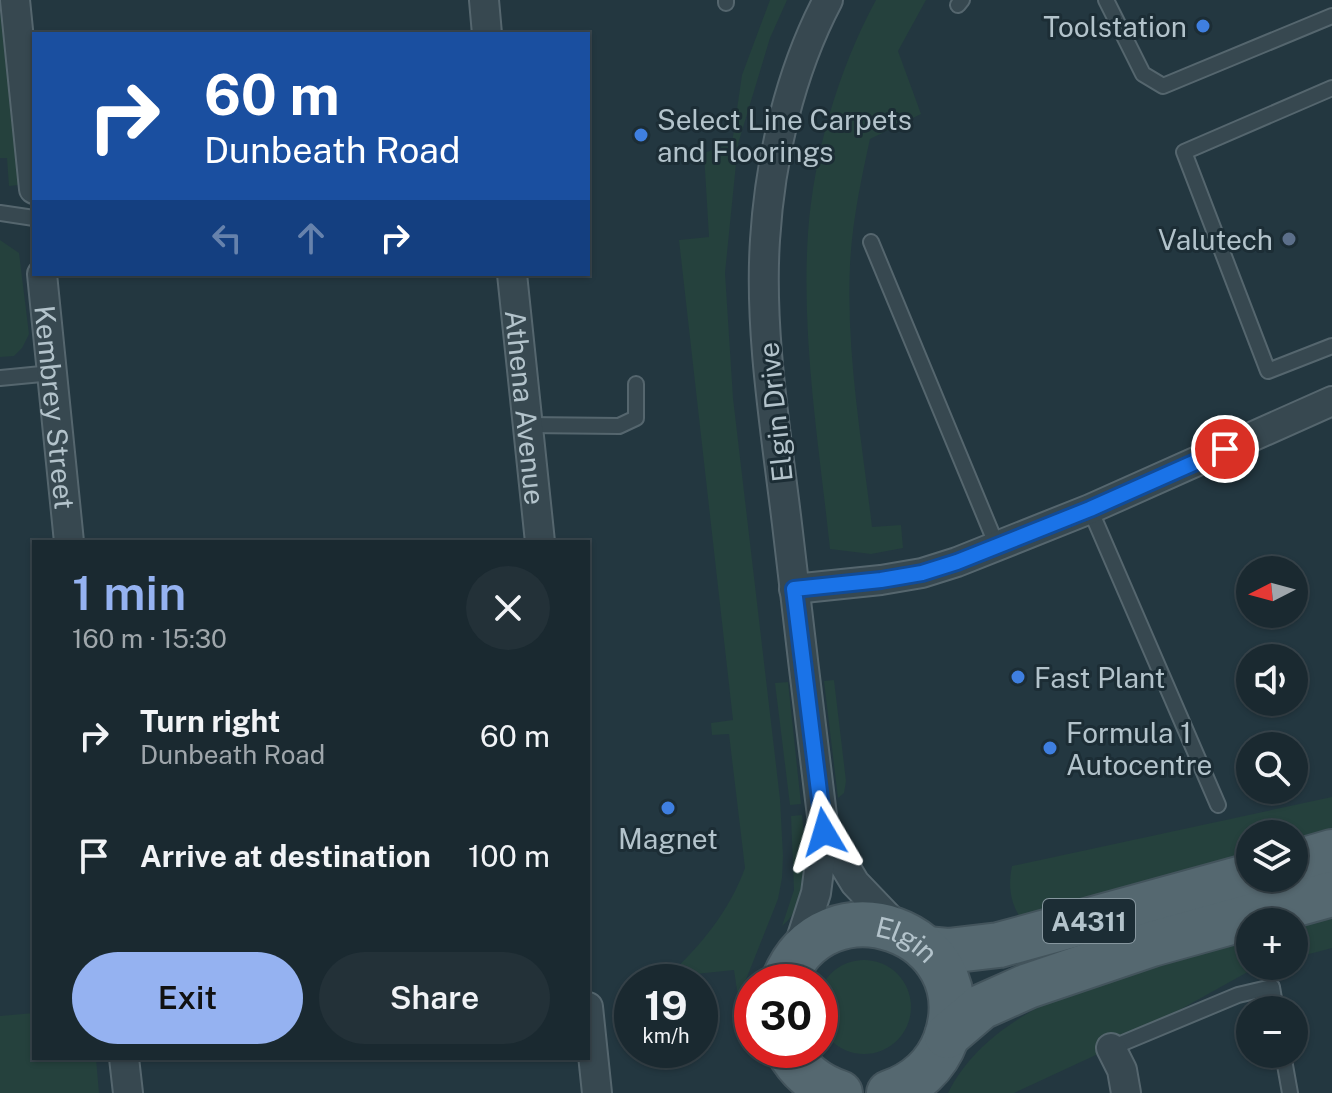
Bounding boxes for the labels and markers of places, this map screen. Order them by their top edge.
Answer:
place label: Toolstation [1043,10,1187,43]
marker: Toolstation [1194,17,1212,35]
place label: Select Line Carpets and Floorings [657,103,912,168]
marker: Select Line Carpets and Floorings [632,126,650,144]
place label: Valutech [1158,223,1273,256]
marker: Valutech [1280,230,1298,248]
pin [1191,415,1259,483]
place label: Fast Plant [1034,661,1165,694]
marker: Fast Plant [1009,668,1027,686]
place label: Formula 1 Autocentre [1066,716,1212,781]
marker: Formula 1 Autocentre [1041,739,1059,757]
marker: Magnet [659,799,677,817]
place label: Magnet [618,822,718,855]

